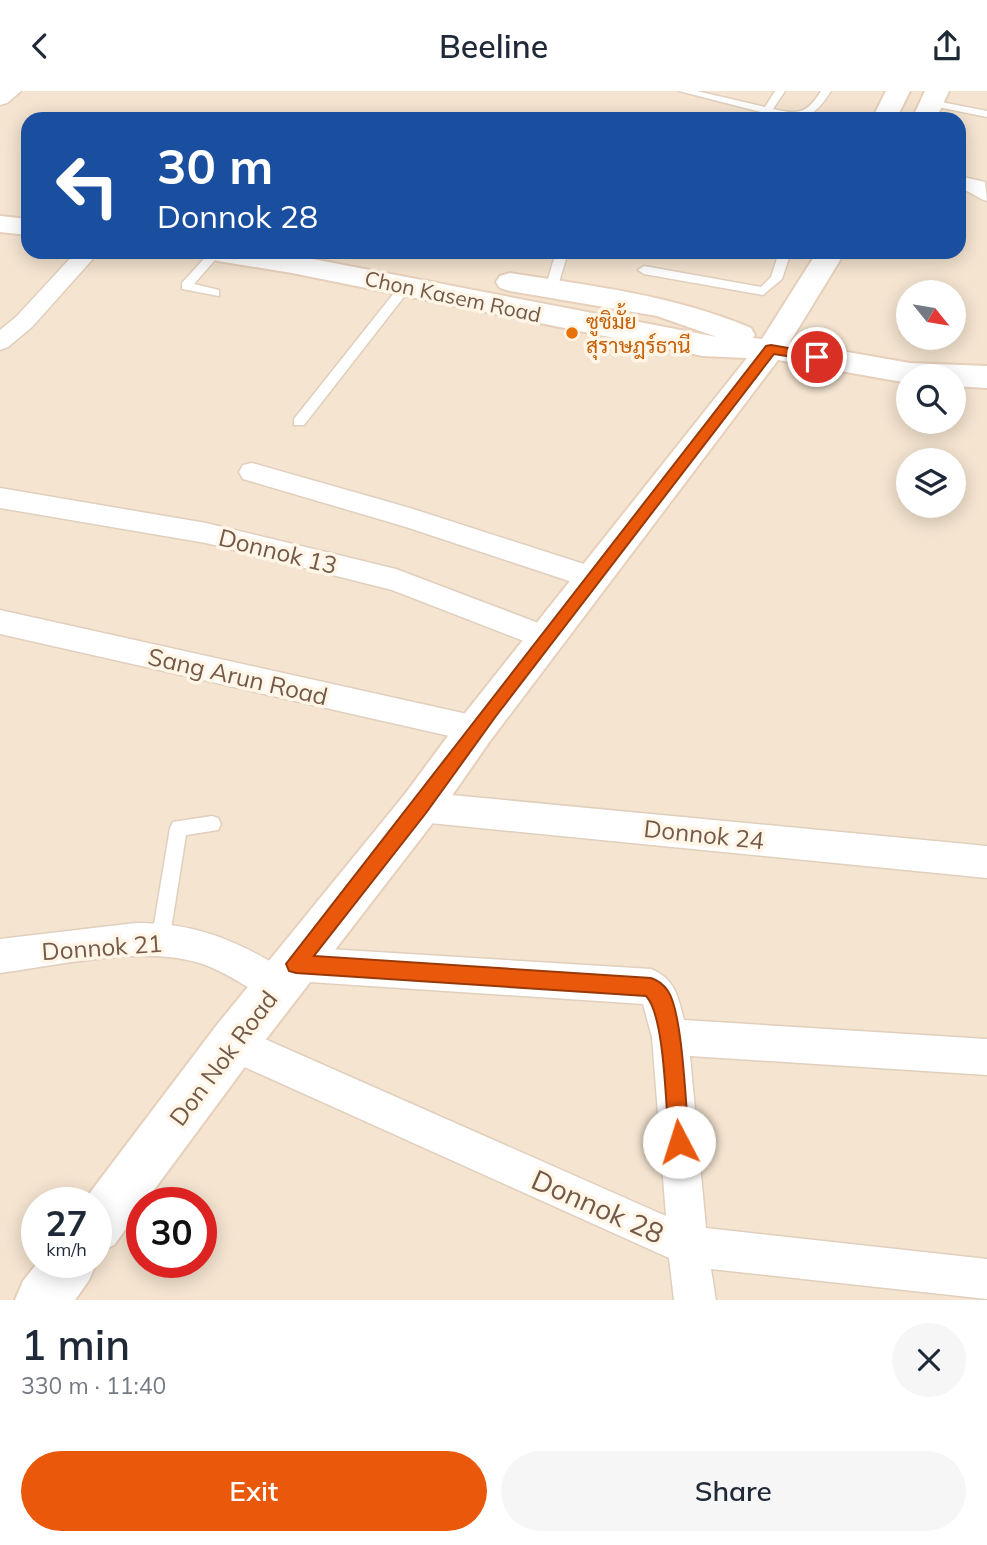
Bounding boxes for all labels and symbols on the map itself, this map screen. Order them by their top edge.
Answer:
street label: Chon Kasem Road [362,265,544,327]
north arrow [896,280,966,350]
place label: ซูชิมั้ย สุราษฎร์ธานี [586,303,691,360]
marker: ซูชิมั้ย สุราษฎร์ธานี [564,325,580,341]
pin [787,327,847,387]
street label: Donnok 13 [216,522,340,580]
street label: Sang Arun Road [145,641,331,711]
street label: Donnok 24 [642,813,766,855]
street label: Donnok 21 [41,928,163,966]
street label: Don Nok Road [163,985,283,1131]
position arrow [642,1105,716,1179]
street label: Donnok 28 [526,1161,670,1251]
speed limit sign: 30 [126,1187,217,1278]

